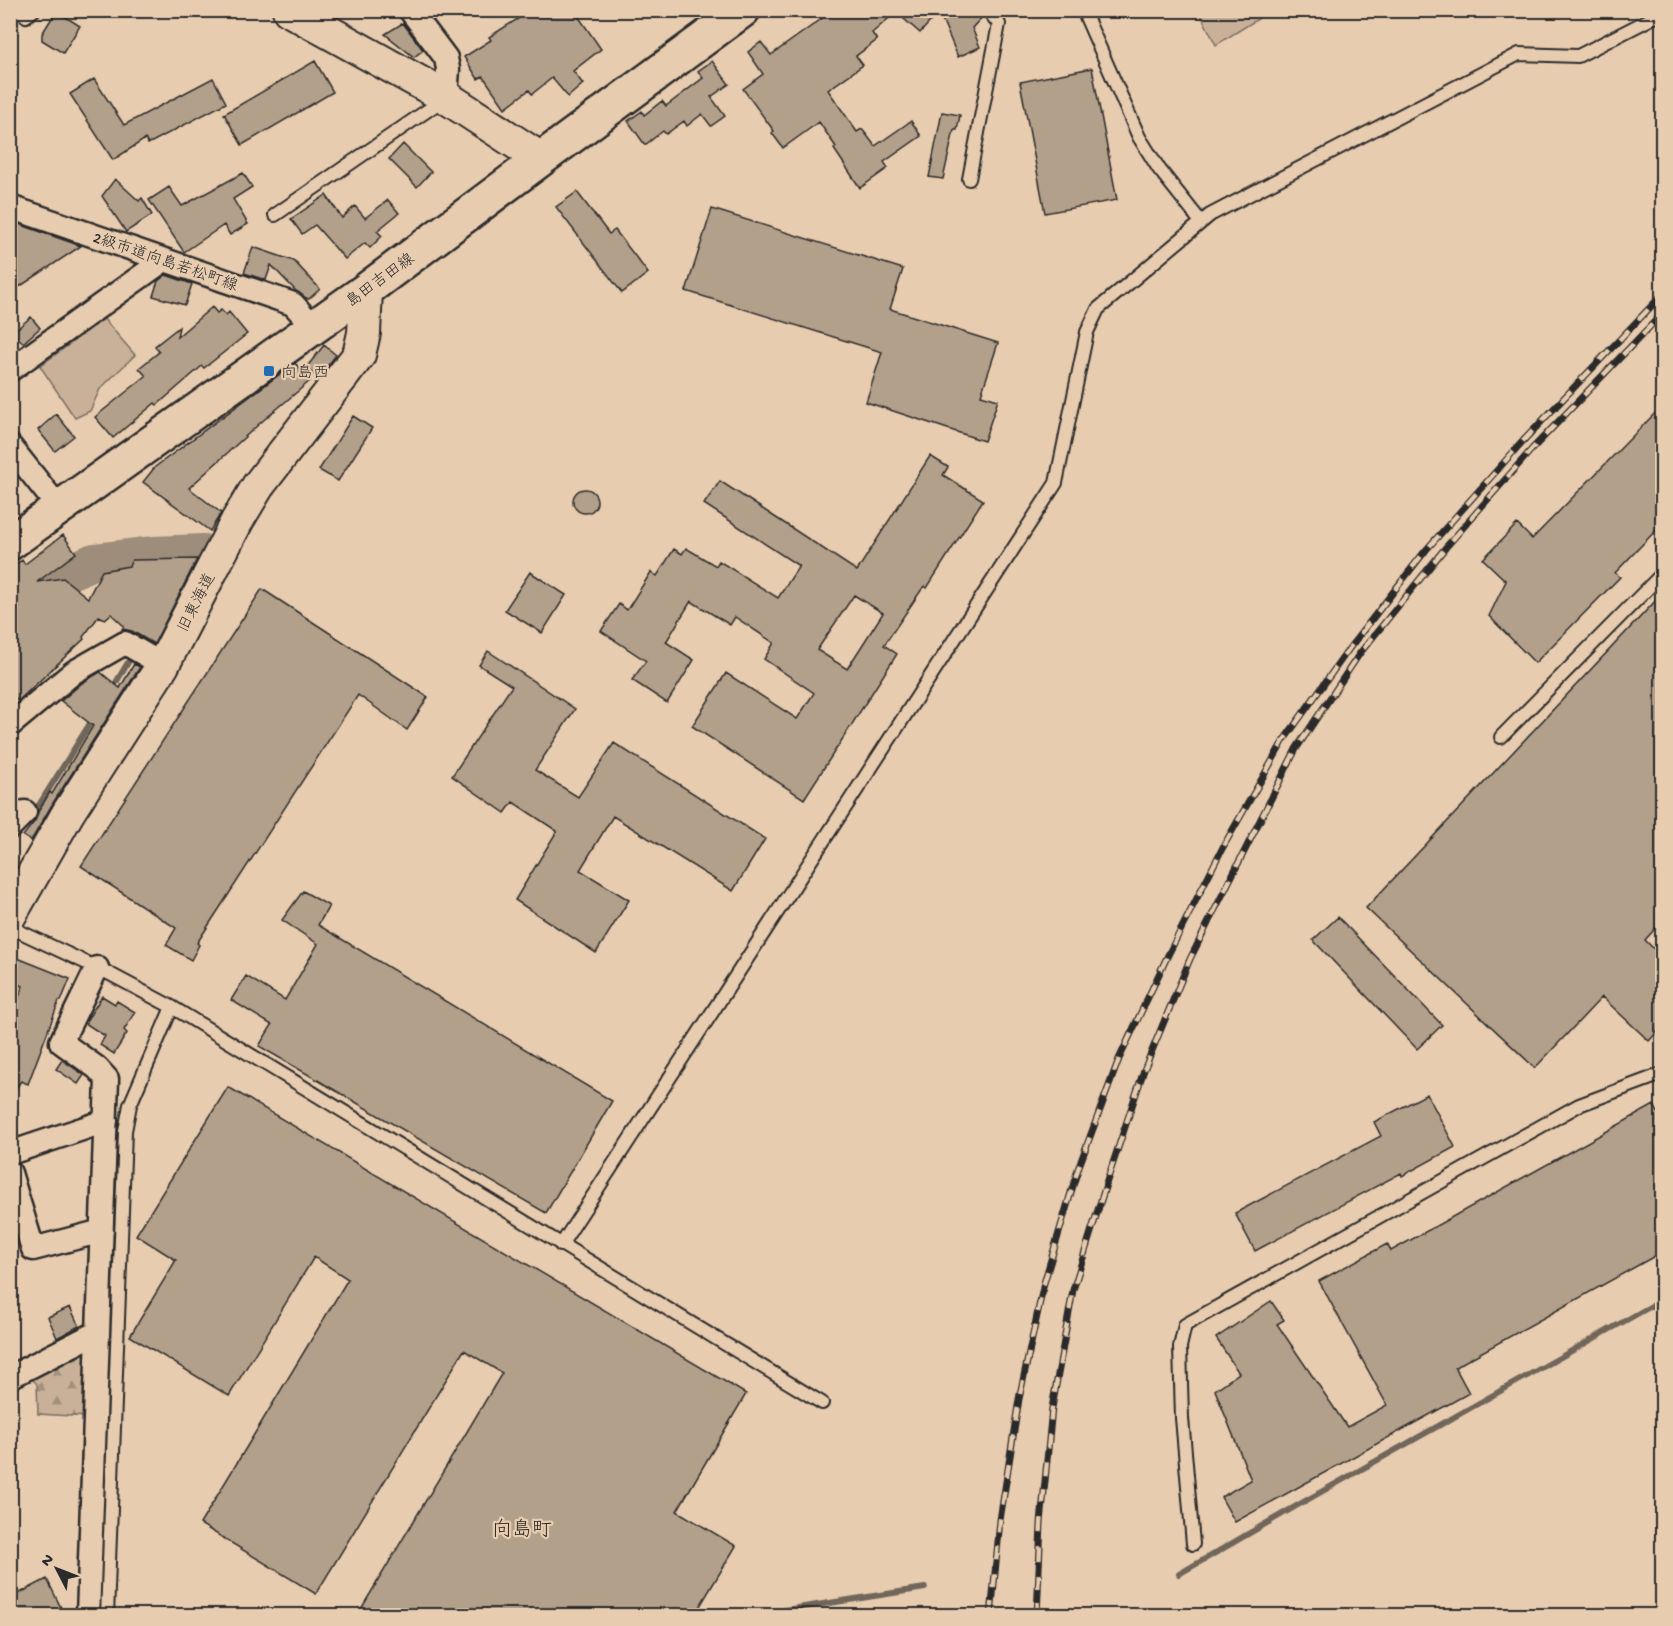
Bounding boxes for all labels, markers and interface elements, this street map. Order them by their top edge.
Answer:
street label: 2級市道向島若松町線 [90,228,240,297]
street label: 島田吉田線 [342,249,419,313]
marker: 向島西 [262,364,276,378]
place label: 向島西 [281,364,329,384]
street label: 旧東海道 [173,570,221,636]
district label: 向島町 [492,1518,552,1543]
north arrow [27,1539,87,1599]
text: N [38,1551,59,1572]

